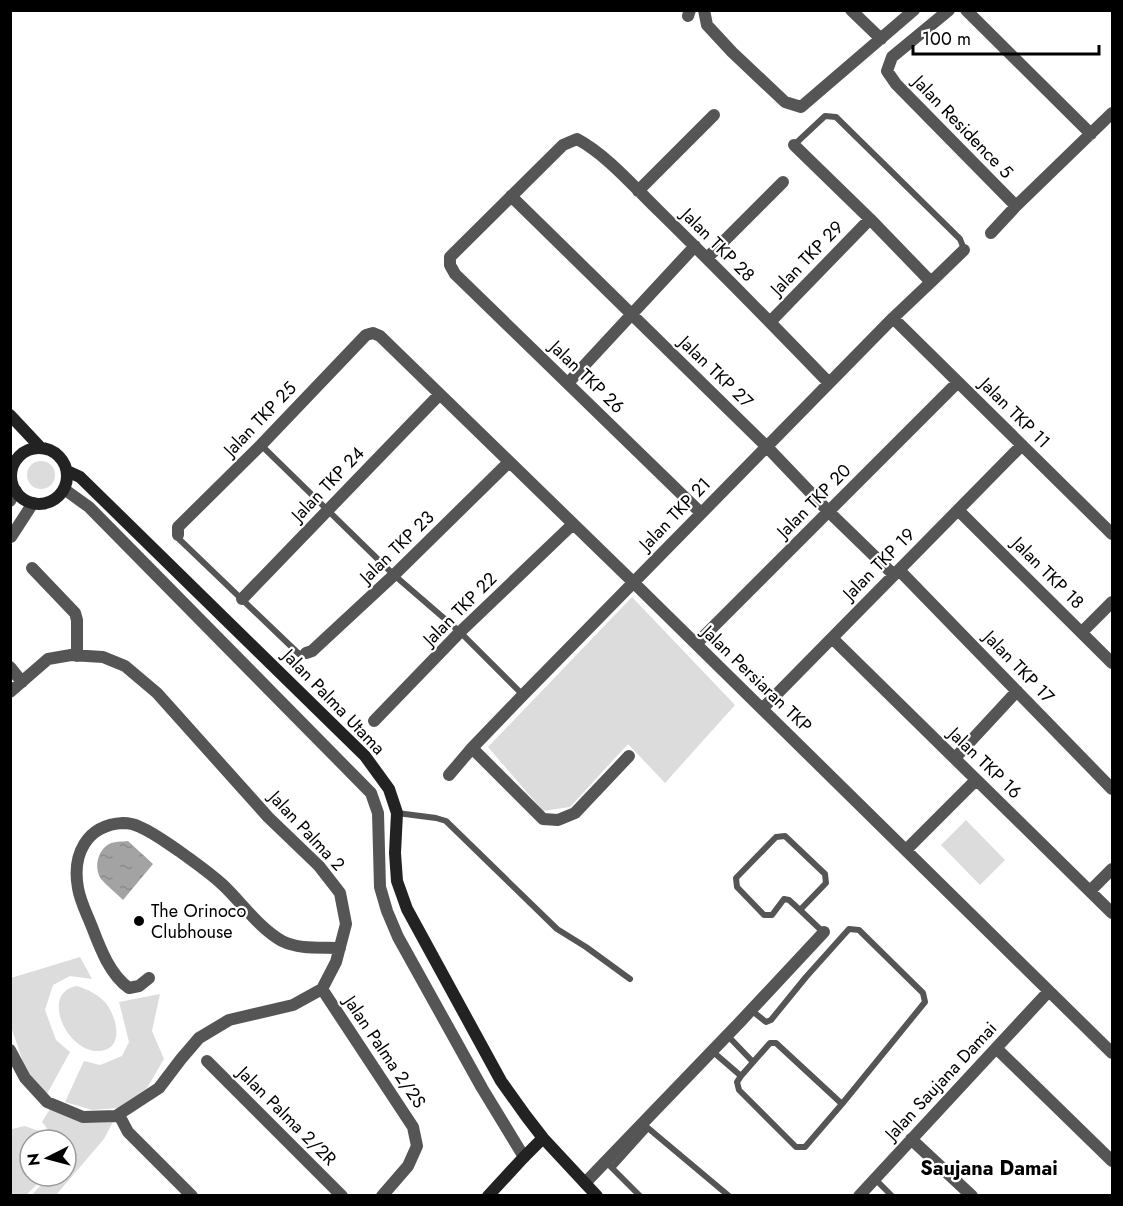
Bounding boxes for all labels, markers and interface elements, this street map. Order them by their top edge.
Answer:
scale bar [913,18,1099,56]
text: 100 m [922,26,971,52]
street label: Jalan Residence 5 [906,68,1019,184]
street label: Jalan TKP 28 [674,201,761,288]
street label: Jalan TKP 29 [763,215,849,303]
street label: Jalan TKP 27 [672,329,759,414]
street label: Jalan TKP 26 [542,333,630,419]
street label: Jalan TKP 11 [972,370,1056,454]
street label: Jalan TKP 25 [216,376,302,464]
street label: Jalan TKP 24 [284,441,370,529]
street label: Jalan TKP 20 [770,458,857,545]
street label: Jalan TKP 21 [632,472,717,558]
street label: Jalan TKP 23 [353,505,440,591]
street label: Jalan TKP 19 [836,522,921,607]
street label: Jalan TKP 18 [1005,530,1090,615]
street label: Jalan TKP 22 [416,566,503,653]
street label: Jalan Persiaran TKP [695,618,818,738]
street label: Jalan TKP 17 [976,623,1061,710]
street label: Jalan Palma Utama [275,642,391,761]
street label: Jalan TKP 16 [941,720,1027,805]
street label: Jalan Palma 2 [262,784,351,877]
place label: The Orinoco Clubhouse [151,898,246,945]
marker: The Orinoco Clubhouse [132,914,146,928]
street label: Jalan Palma 2/2S [337,989,432,1113]
street label: Jalan Saujana Damai [878,1016,1003,1147]
street label: Jalan Palma 2/2R [230,1059,342,1171]
north arrow [18,1128,78,1188]
text: N [21,1152,46,1167]
district label: Saujana Damai [920,1154,1058,1183]

